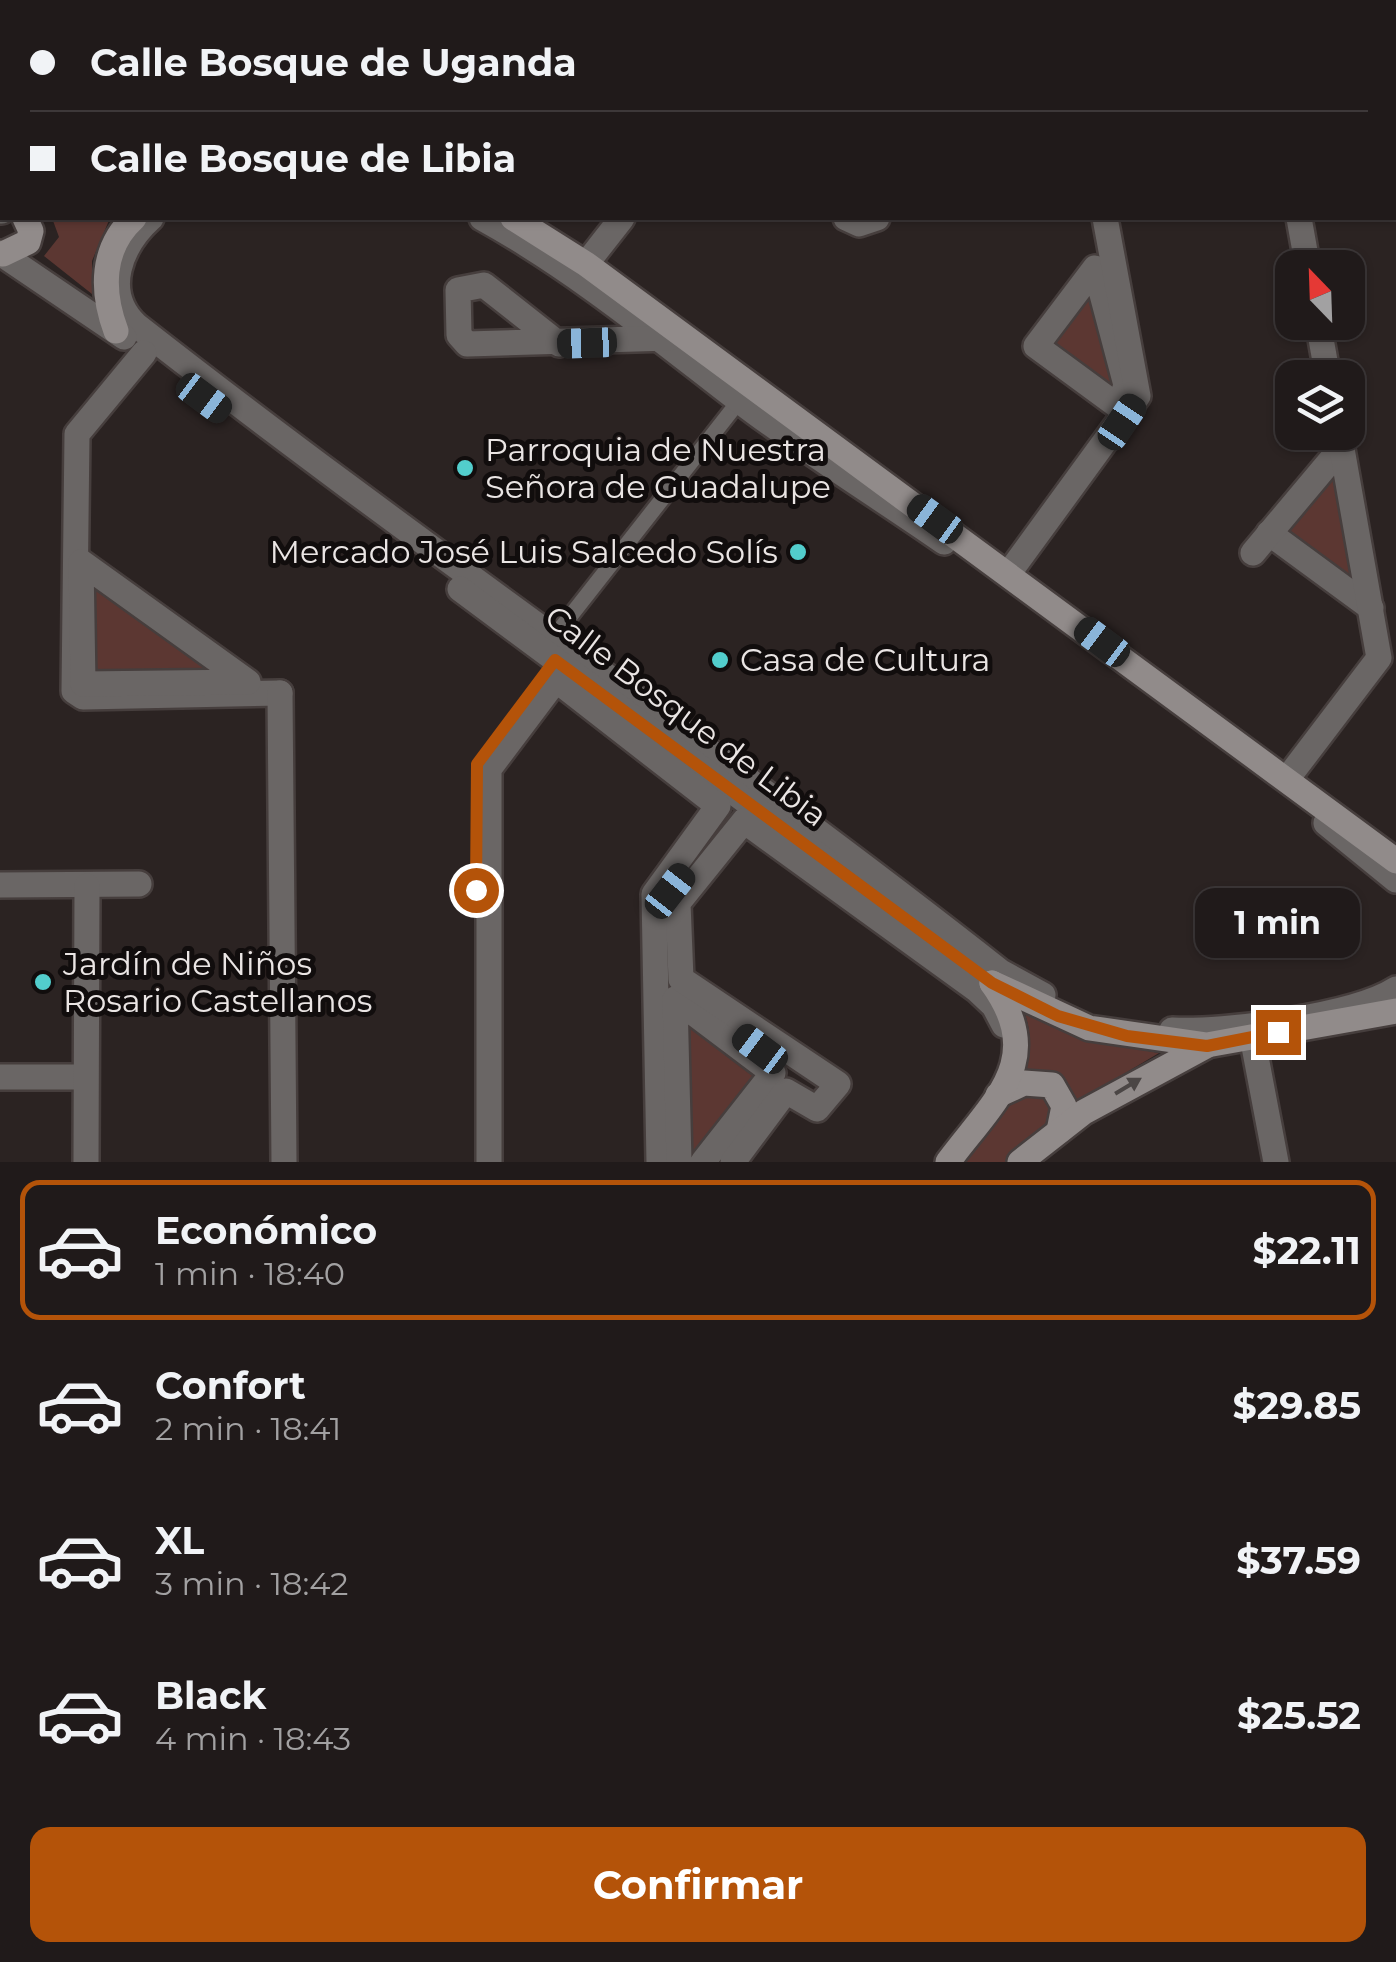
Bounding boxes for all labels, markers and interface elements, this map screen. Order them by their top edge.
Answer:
text: Calle Bosque de Uganda [90,39,577,86]
text: Calle Bosque de Libia [90,135,516,182]
north arrow [1275,250,1365,340]
map controls [1275,250,1365,450]
car [556,327,618,359]
button: layers [1275,360,1365,450]
car [171,368,237,428]
car [1093,389,1151,455]
place label: Parroquia de Nuestra Señora de Guadalupe [485,430,831,506]
marker: Parroquia de Nuestra Señora de Guadalupe [454,457,476,479]
car [902,489,968,549]
place label: Mercado José Luis Salcedo Solís [270,532,778,571]
marker: Mercado José Luis Salcedo Solís [787,541,809,563]
street label: Calle Bosque de Libia [538,597,835,834]
car [1069,612,1135,672]
place label: Casa de Cultura [740,640,990,679]
marker: Casa de Cultura [709,649,731,671]
car [640,858,700,924]
route start [454,868,499,913]
callout: 1 min [1196,887,1360,957]
text: 1 min [1234,903,1321,942]
place label: Jardín de Niños Rosario Castellanos [62,944,372,1020]
marker: Jardín de Niños Rosario Castellanos [32,971,54,993]
route end [1256,1010,1301,1055]
car [727,1019,793,1079]
one-way arrow [1114,1078,1142,1095]
icon: car [35,1205,125,1295]
text: Económico [155,1207,377,1254]
text: $22.11 [1252,1227,1361,1274]
text: 1 min · 18:40 [155,1254,345,1293]
icon: car [35,1360,125,1450]
text: Confort [155,1362,306,1409]
text: $29.85 [1233,1382,1361,1429]
text: 2 min · 18:41 [155,1409,341,1448]
icon: car [35,1515,125,1605]
text: XL [155,1517,204,1564]
text: $37.59 [1236,1537,1361,1584]
text: 3 min · 18:42 [155,1564,348,1603]
icon: car [35,1670,125,1760]
text: Black [155,1672,266,1719]
text: $25.52 [1237,1692,1361,1739]
text: 4 min · 18:43 [155,1719,351,1758]
button: Confirmar [30,1827,1366,1942]

